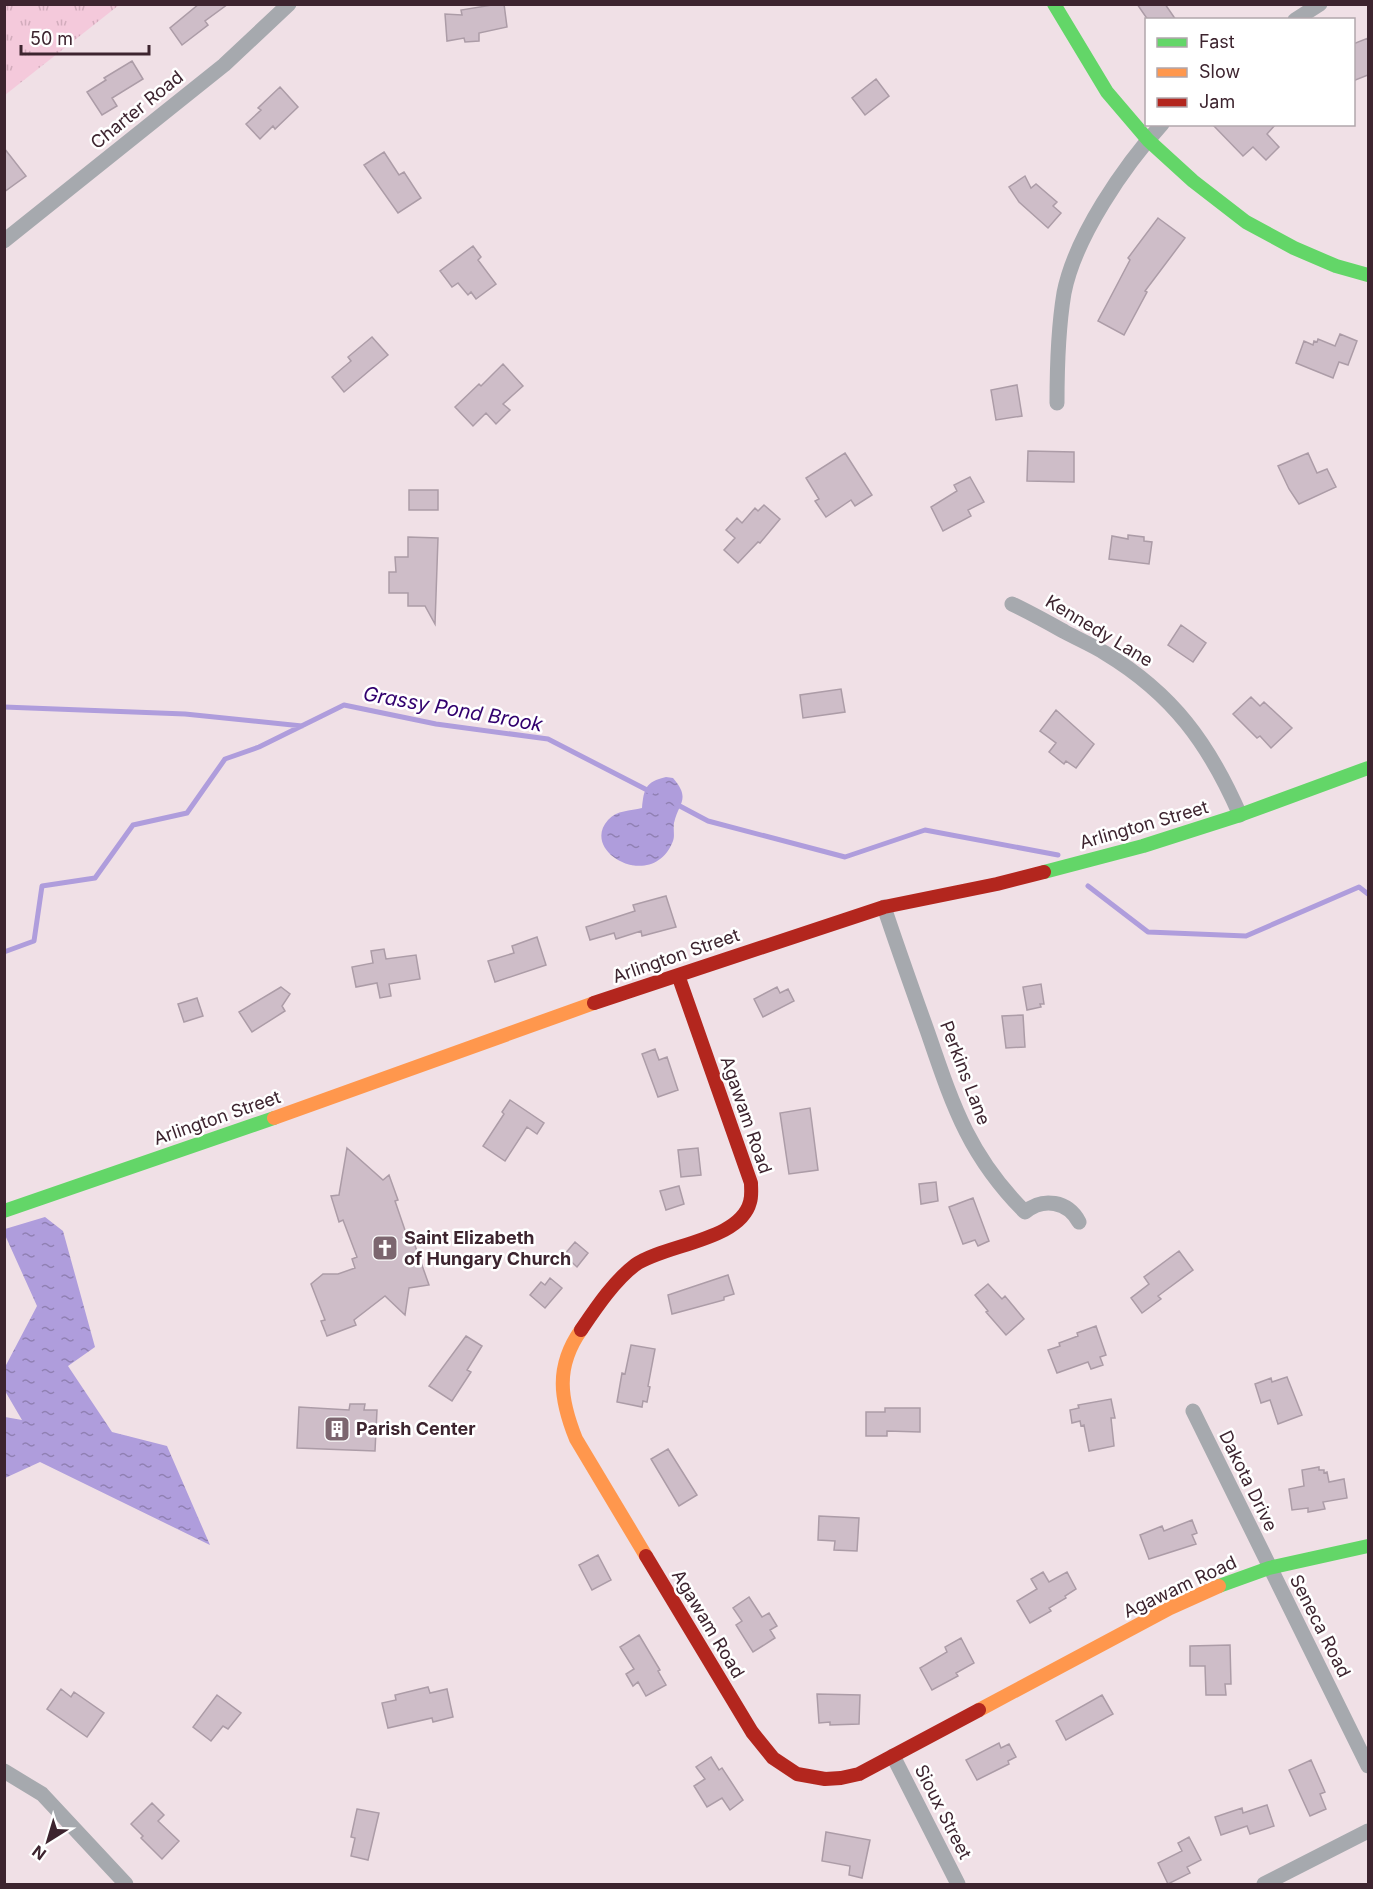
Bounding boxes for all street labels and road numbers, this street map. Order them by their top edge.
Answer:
street label: Charter Road [86,66,187,153]
street label: Kennedy Lane [1042,590,1157,671]
street label: Arlington Street [1077,796,1211,853]
street label: Arlington Street [610,924,742,987]
street label: Perkins Lane [936,1018,995,1128]
street label: Agawam Road [717,1053,776,1176]
street label: Arlington Street [151,1086,283,1149]
street label: Dakota Drive [1215,1427,1282,1534]
street label: Agawam Road [1120,1551,1240,1622]
street label: Agawam Road [668,1566,749,1682]
street label: Seneca Road [1286,1571,1355,1681]
street label: Sioux Street [911,1761,976,1863]

